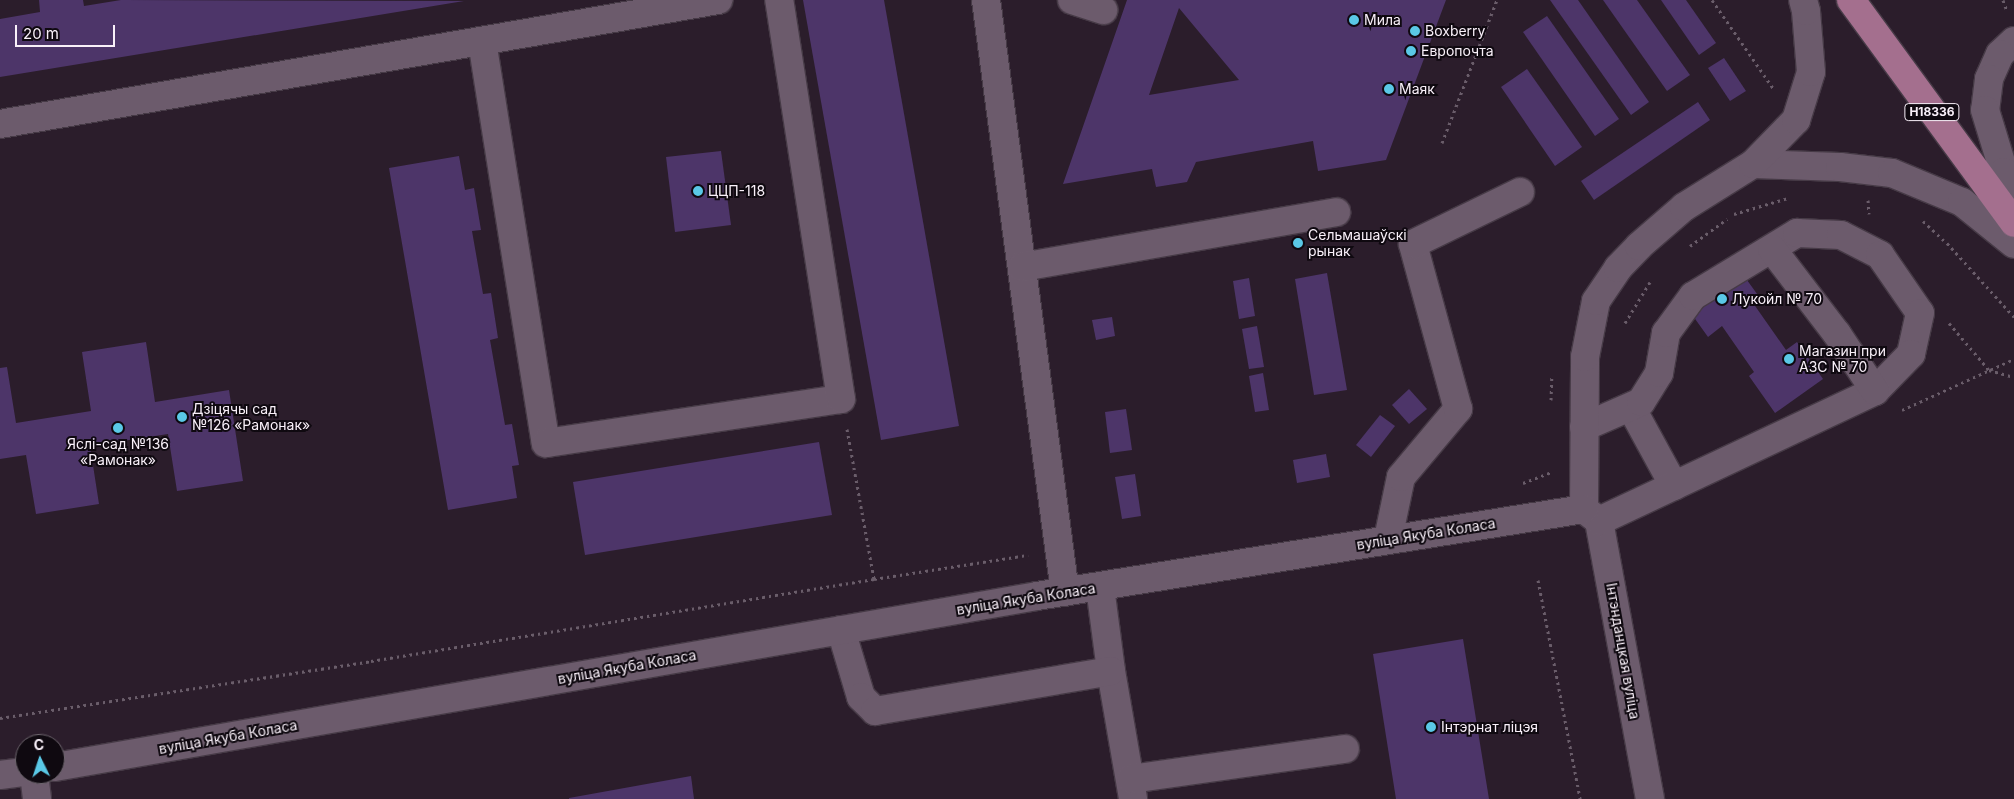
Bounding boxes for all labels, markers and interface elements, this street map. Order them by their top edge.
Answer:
place label: Мила [1364,12,1401,28]
marker: Мила [1348,14,1360,26]
scale bar [18,15,118,47]
place label: Boxberry [1425,23,1485,39]
text: 20 m [23,24,59,43]
marker: Boxberry [1409,25,1421,37]
place label: Европочта [1421,43,1494,59]
marker: Европочта [1405,45,1417,57]
place label: Маяк [1399,81,1435,97]
marker: Маяк [1383,83,1395,95]
road number: Н18336 [1903,102,1961,121]
place label: ЦЦП-118 [708,183,765,199]
marker: ЦЦП-118 [692,185,704,197]
place label: Сельмашаўскі рынак [1308,227,1407,260]
marker: Сельмашаўскі рынак [1292,237,1304,249]
place label: Лукойл № 70 [1732,291,1822,307]
marker: Лукойл № 70 [1716,293,1728,305]
place label: Магазин при АЗС № 70 [1799,343,1886,376]
marker: Магазин при АЗС № 70 [1783,353,1795,365]
place label: Дзіцячы сад №126 «Рамонак» [192,401,310,434]
marker: Дзіцячы сад №126 «Рамонак» [176,411,188,423]
marker: Яслі-сад №136 «Рамонак» [112,422,124,434]
place label: Яслі-сад №136 «Рамонак» [67,436,169,468]
street label: вуліца Якуба Коласа [1355,515,1497,553]
street label: вуліца Якуба Коласа [955,580,1097,618]
street label: Інтэнданцкая вуліца [1603,582,1643,720]
street label: вуліца Якуба Коласа [556,647,698,687]
street label: вуліца Якуба Коласа [157,717,299,757]
place label: Інтэрнат ліцэя [1441,719,1538,735]
marker: Інтэрнат ліцэя [1425,721,1437,733]
north arrow [15,734,65,784]
text: С [33,736,45,753]

